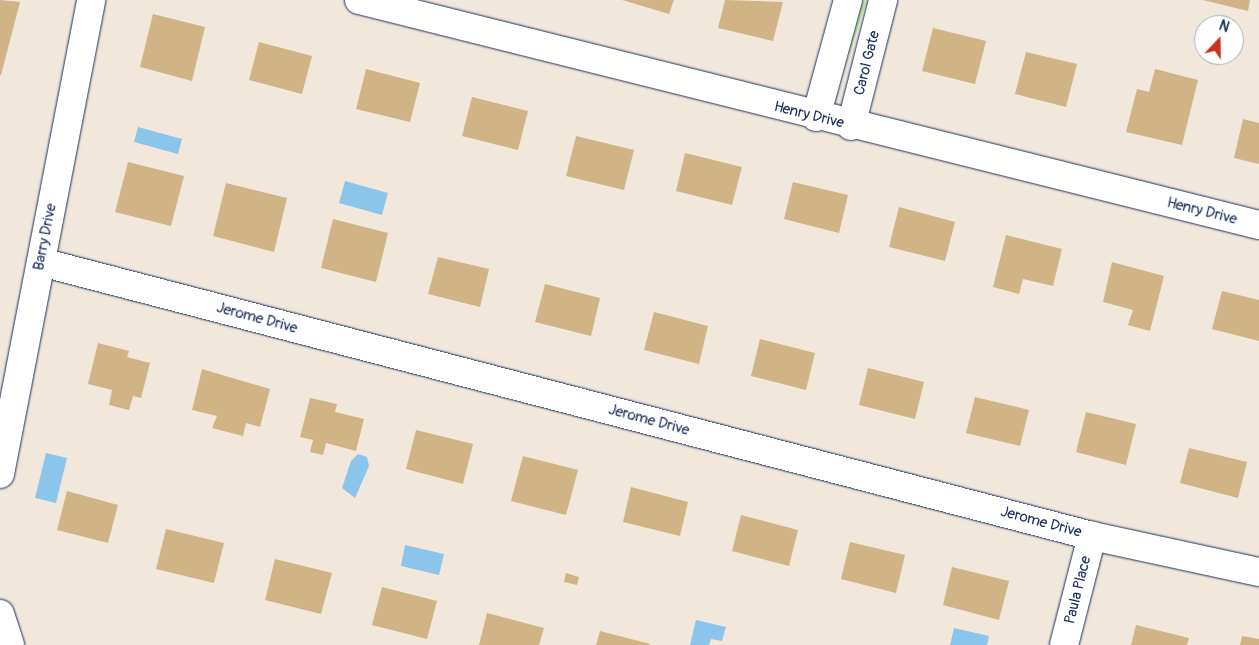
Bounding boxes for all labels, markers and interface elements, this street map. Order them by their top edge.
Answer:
north arrow [1194,15,1244,65]
text: N [1217,17,1232,36]
street label: Carol Gate [850,29,884,97]
street label: Henry Drive [772,98,846,132]
street label: Henry Drive [1165,194,1239,228]
street label: Barry Drive [30,202,60,272]
street label: Jerome Drive [214,299,300,337]
street label: Jerome Drive [606,401,692,439]
street label: Jerome Drive [998,503,1084,541]
street label: Paula Place [1061,554,1095,626]

